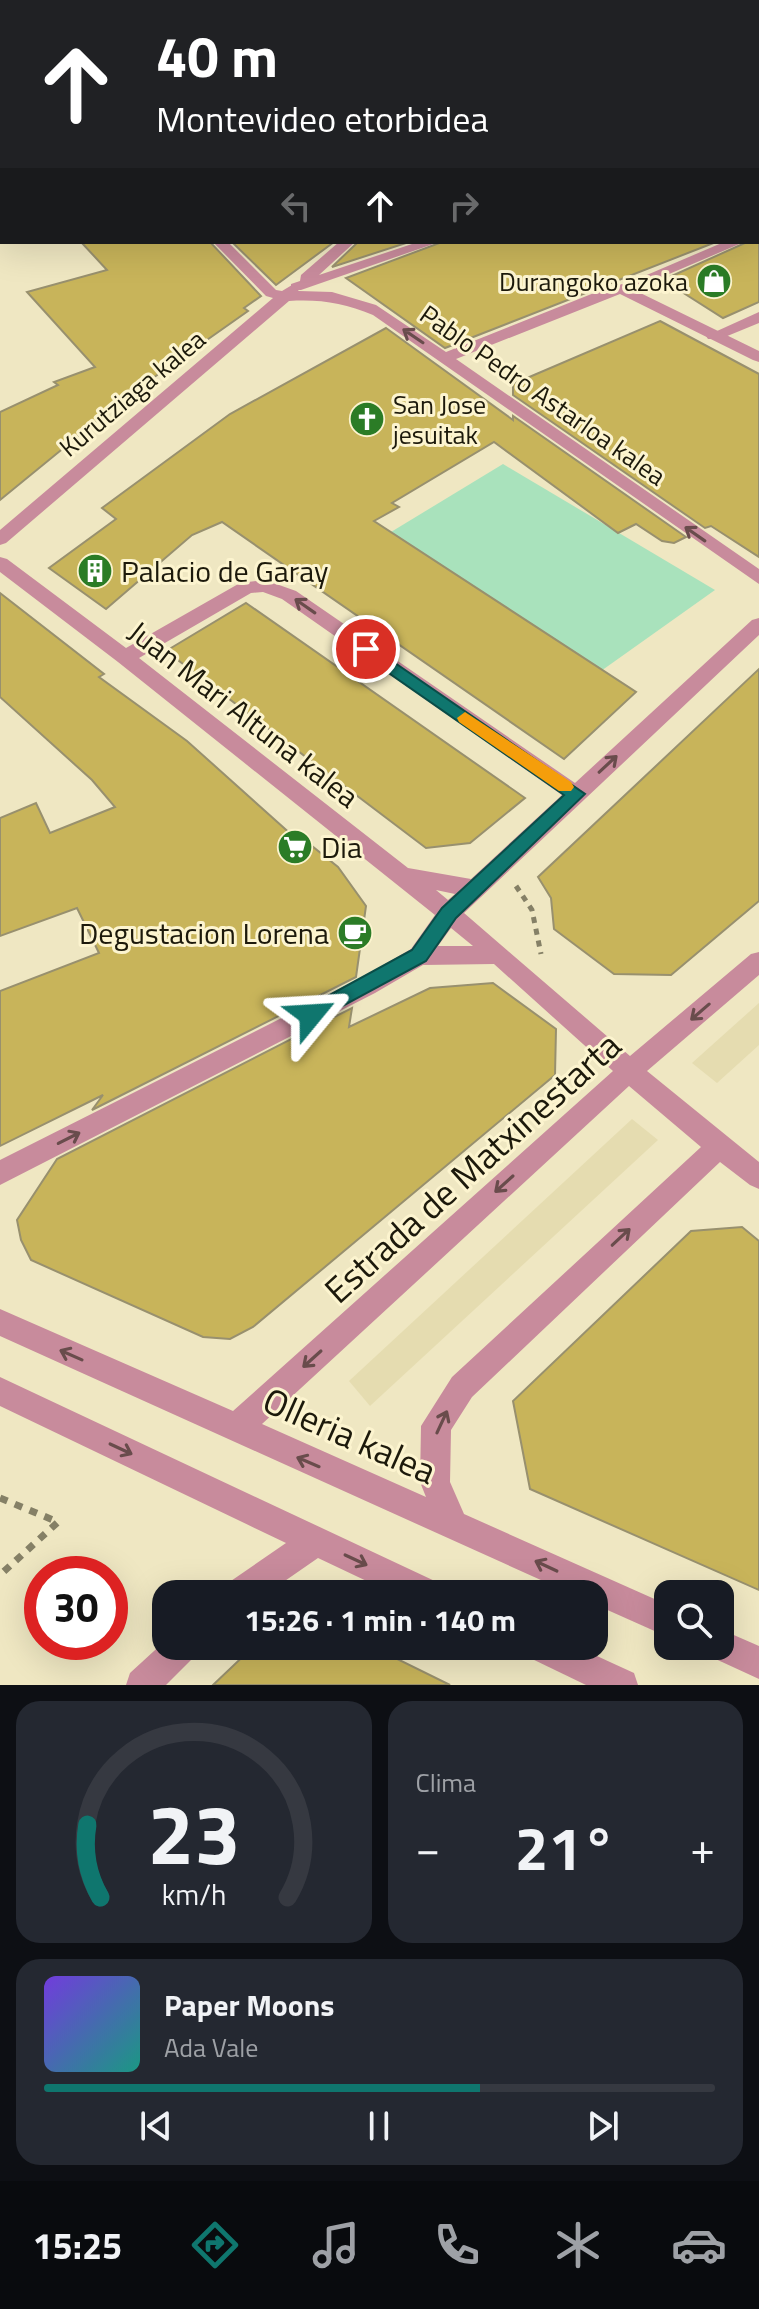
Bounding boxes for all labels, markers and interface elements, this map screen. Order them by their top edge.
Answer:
text: 40 m [156,14,278,99]
icon: ahead [24,32,128,136]
text: Montevideo etorbidea [156,91,488,146]
icon: left [274,184,318,228]
icon: ahead [358,184,402,228]
icon: right [442,184,486,228]
place label: Durangoko azoka [499,262,688,301]
shop icon: Durangoko azoka [695,262,733,300]
street label: Pablo Pedro Astarloa kalea [412,295,674,495]
street label: Kurutziaga kalea [50,320,214,466]
one-way arrow [403,328,425,344]
place label: San Jose jesuitak [391,385,486,454]
church icon: San Jose jesuitak [348,400,386,438]
one-way arrow [684,526,706,542]
place label: Palacio de Garay [121,548,329,594]
building icon: Palacio de Garay [76,552,114,590]
one-way arrow [294,598,316,614]
street label: Juan Mari Altuna kalea [119,609,369,819]
pin [332,615,400,683]
icon: arrive [344,627,388,671]
one-way arrow [598,755,617,774]
place label: Dia [321,824,362,870]
supermarket icon: Dia [276,828,314,866]
place label: Degustacion Lorena [79,910,329,956]
cafe icon: Degustacion Lorena [336,914,374,952]
position arrow [269,973,353,1057]
one-way arrow [690,1003,710,1021]
street label: Estrada de Matxinestarta [311,1018,633,1316]
one-way arrow [57,1129,81,1145]
one-way arrow [495,1174,515,1192]
one-way arrow [611,1228,631,1246]
one-way arrow [59,1346,84,1361]
one-way arrow [303,1349,323,1367]
street label: Olleria kalea [255,1372,445,1498]
one-way arrow [435,1410,450,1435]
one-way arrow [109,1442,132,1457]
one-way arrow [296,1454,321,1469]
one-way arrow [343,1553,367,1568]
speed limit sign: 30 [24,1556,128,1660]
one-way arrow [534,1558,558,1573]
map controls [654,1580,734,1660]
button: search [654,1580,734,1660]
text: 15:26 · 1 min · 140 m [244,1597,516,1643]
text: Clima [416,1763,476,1802]
text: 23 [147,1770,240,1896]
text: 21° [515,1802,616,1893]
text: − [416,1814,440,1881]
text: + [690,1814,715,1881]
text: km/h [161,1873,226,1916]
text: Paper Moons [164,1982,334,2028]
text: Ada Vale [164,2028,258,2067]
icon: previous [134,2104,178,2148]
icon: pause [357,2104,401,2148]
icon: next [581,2104,625,2148]
icon: directions [187,2217,243,2273]
icon: music [308,2217,364,2273]
icon: phone [429,2217,485,2273]
icon: climate [550,2217,606,2273]
icon: car [671,2217,727,2273]
text: 15:25 [32,2218,122,2273]

